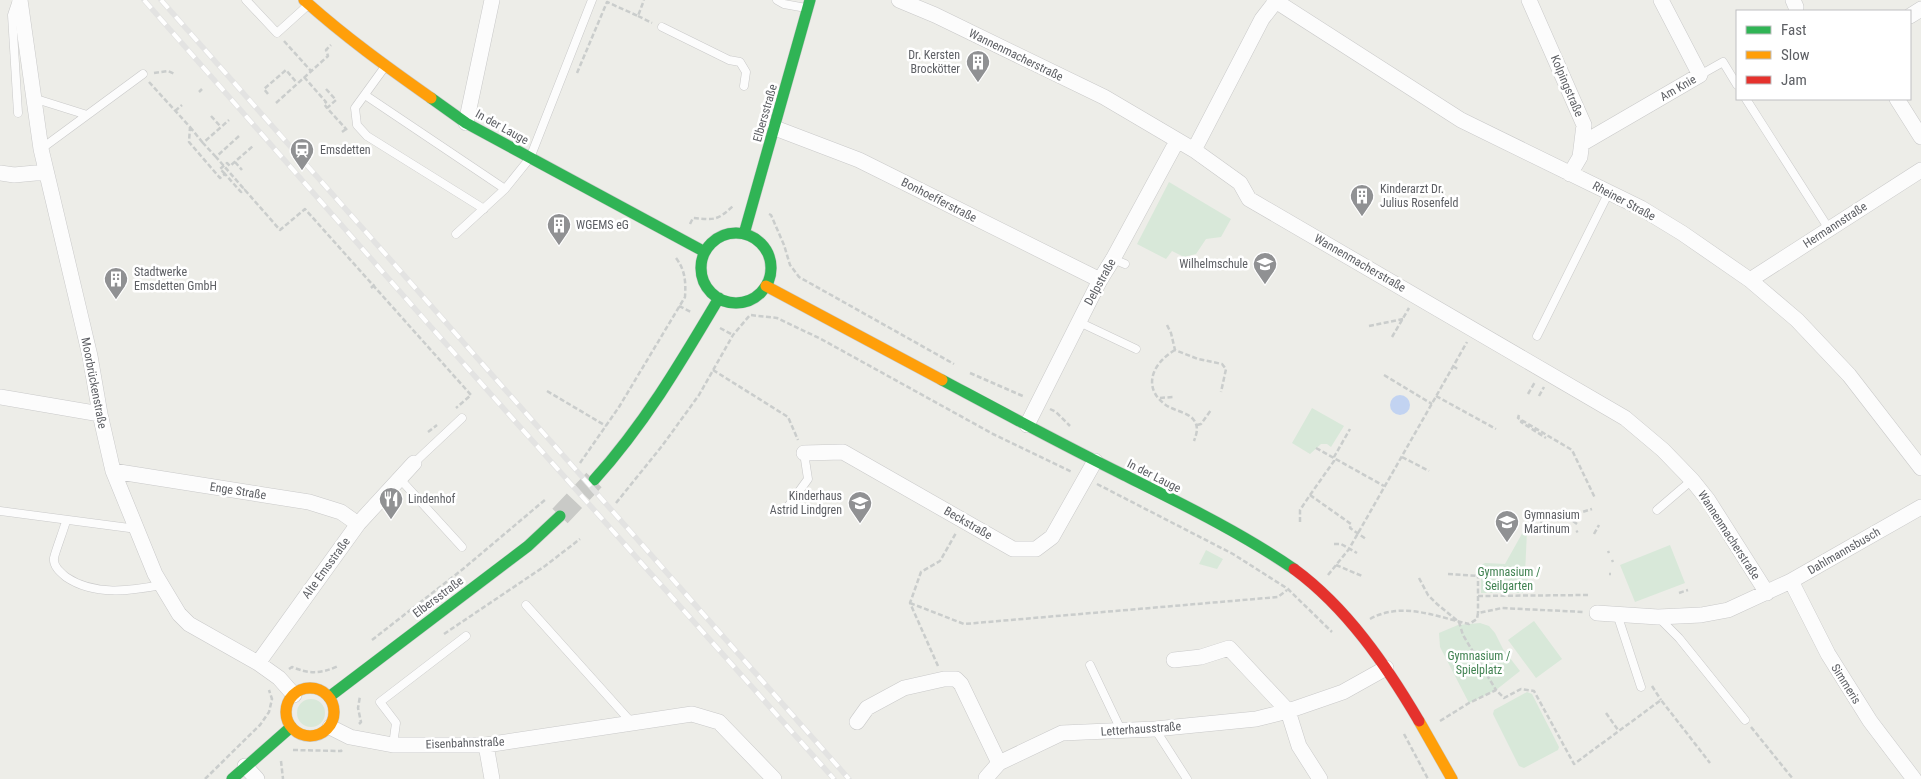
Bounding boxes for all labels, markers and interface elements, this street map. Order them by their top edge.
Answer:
legend [1736,10,1911,100]
text: Fast [1781,21,1806,39]
street label: Wannenmacherstraße [967,26,1066,84]
text: Slow [1781,46,1810,64]
place label: Dr. Kersten Brockötter [908,48,960,76]
building icon: Dr. Kersten Brockötter [965,49,991,83]
street label: Kolpingstraße [1548,53,1586,119]
text: Jam [1781,71,1807,89]
street label: Am Knie [1657,72,1699,104]
street label: Elbersstraße [750,82,780,144]
street label: In der Lauge [473,107,531,147]
station icon: Emsdetten [289,137,315,171]
place label: Emsdetten [320,143,371,157]
street label: Bonhoefferstraße [899,175,979,225]
street label: Rheiner Straße [1590,179,1658,224]
place label: Kinderarzt Dr. Julius Rosenfeld [1380,182,1458,210]
building icon: Kinderarzt Dr. Julius Rosenfeld [1349,183,1375,217]
street label: Hermannstraße [1800,199,1870,251]
building icon: WGEMS eG [546,212,572,246]
place label: WGEMS eG [576,218,629,232]
street label: Wannenmacherstraße [1312,231,1409,295]
school or university icon: Wilhelmschule [1252,251,1278,285]
street label: Delpstraße [1081,256,1119,308]
place label: Wilhelmschule [1179,257,1248,271]
place label: Stadtwerke Emsdetten GmbH [134,265,217,293]
building icon: Stadtwerke Emsdetten GmbH [103,266,129,300]
street label: Moorbrückenstraße [78,336,110,430]
street label: In der Lauge [1125,457,1184,496]
street label: Enge Straße [209,480,268,502]
restaurant icon: Lindenhof [378,486,404,520]
street label: Wannenmacherstraße [1695,488,1763,582]
place label: Kinderhaus Astrid Lindgren [770,489,842,517]
school or university icon: Kinderhaus Astrid Lindgren [847,490,873,524]
place label: Lindenhof [408,492,455,506]
street label: Beckstraße [941,504,995,543]
place label: Gymnasium Martinum [1524,508,1580,536]
school or university icon: Gymnasium Martinum [1494,509,1520,543]
street label: Dahlmannsbusch [1805,524,1883,577]
street label: Alte Emsstraße [299,534,353,601]
park label: Gymnasium / Seilgarten [1478,565,1541,593]
street label: Elbersstraße [410,573,466,620]
park label: Gymnasium / Spielplatz [1448,649,1511,677]
street label: Simmeris [1828,661,1864,707]
street label: Letterhausstraße [1100,719,1182,739]
street label: Eisenbahnstraße [425,735,505,751]

